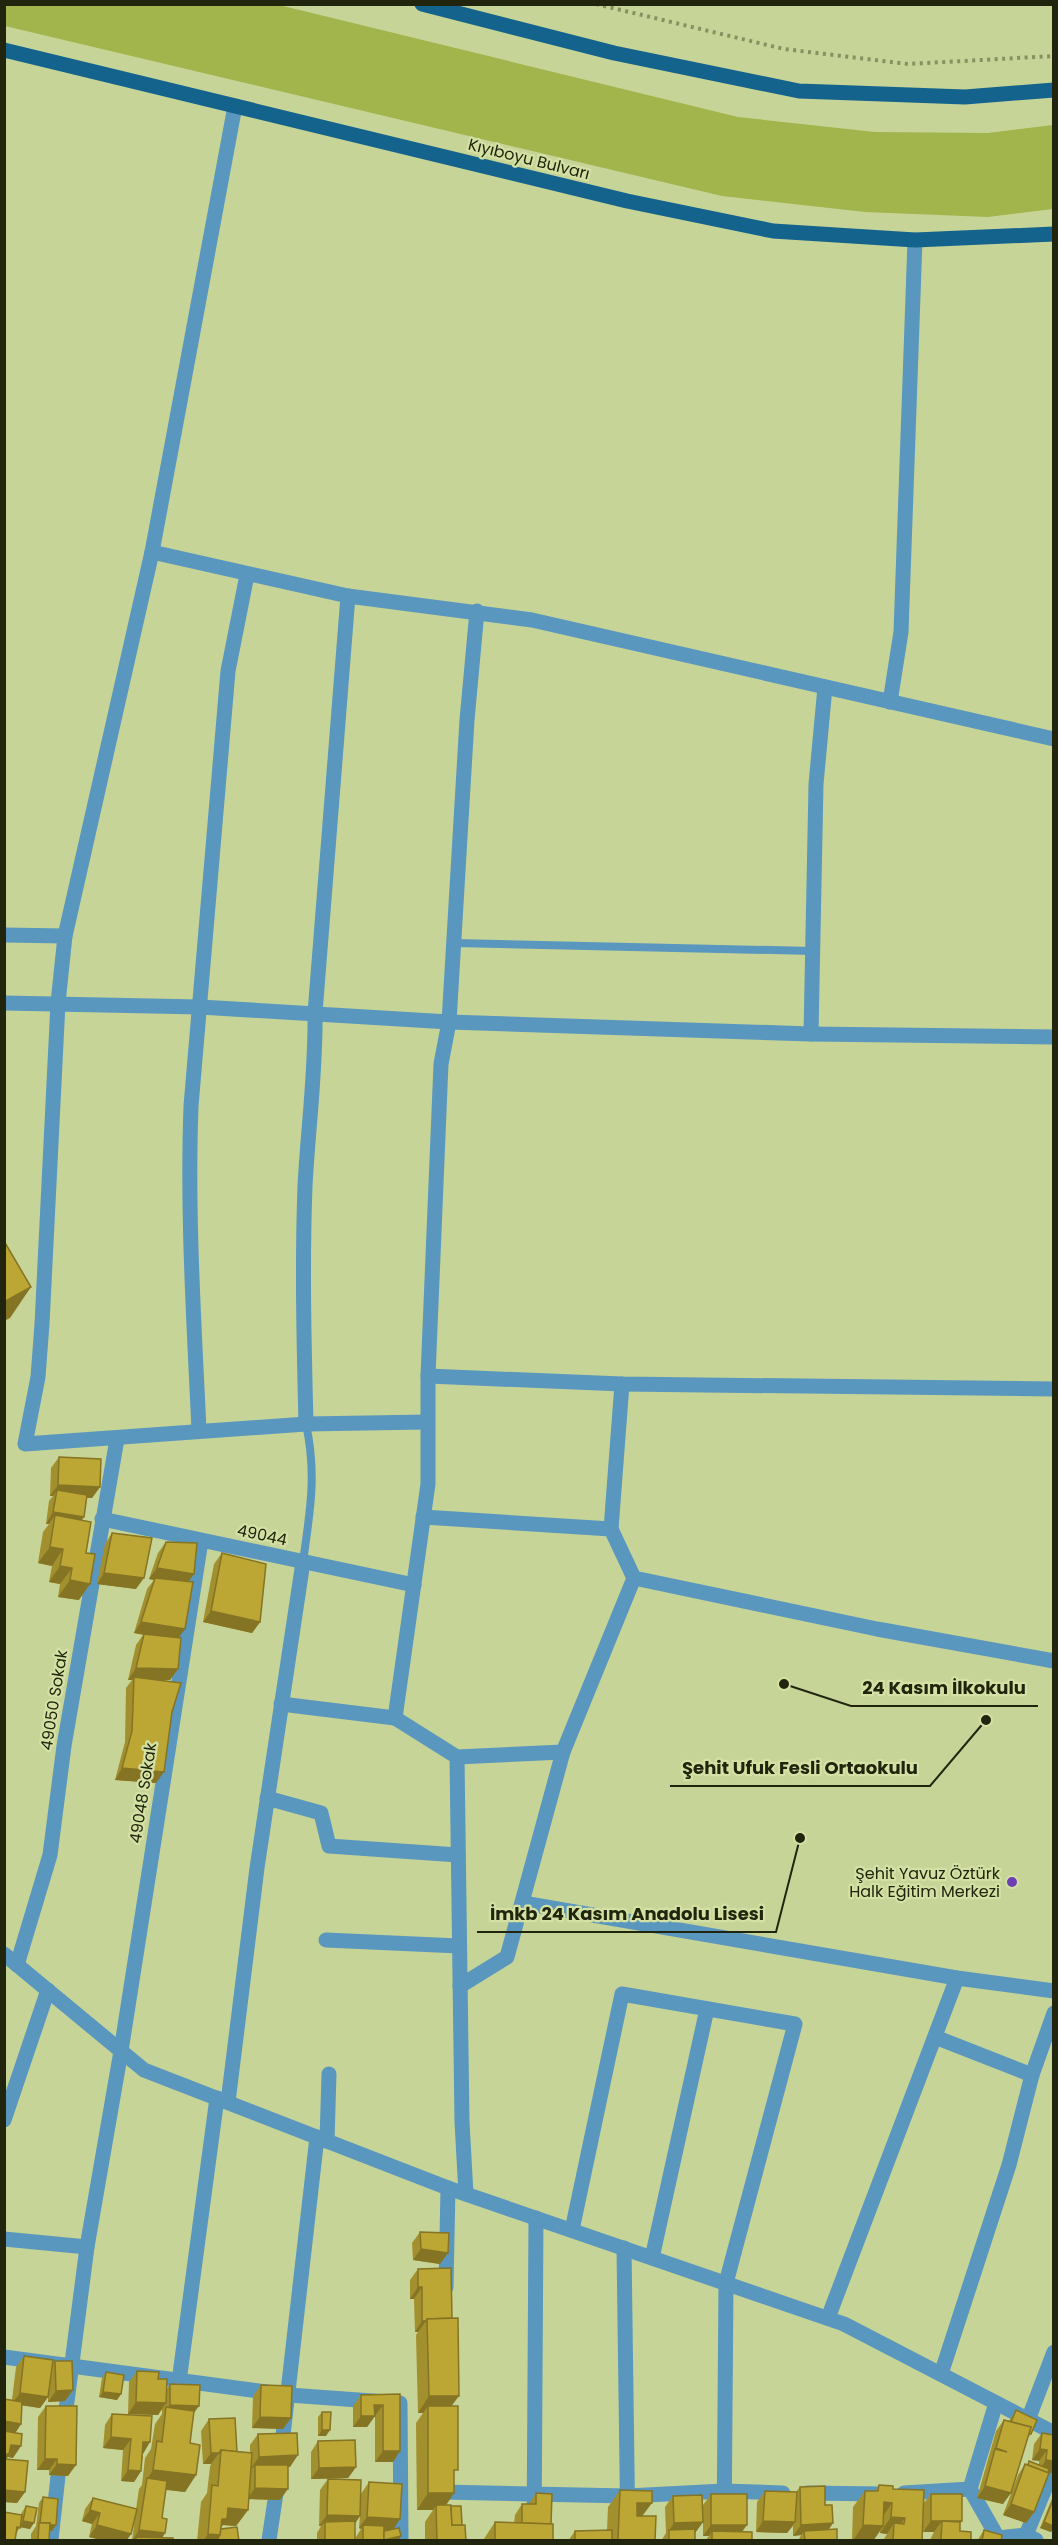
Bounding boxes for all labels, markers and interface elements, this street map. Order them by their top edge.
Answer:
street label: Kıyıboyu Bulvarı [466,133,592,185]
street label: 49044 [235,1519,289,1551]
street label: 49050 Sokak [35,1647,73,1752]
callout: 24 Kasım İlkokulu [851,1670,1038,1706]
text: 24 Kasım İlkokulu [862,1675,1026,1700]
street label: 49048 Sokak [124,1740,162,1845]
callout: Şehit Ufuk Fesli Ortaokulu [670,1750,930,1786]
text: Şehit Ufuk Fesli Ortaokulu [682,1755,918,1780]
place label: Şehit Yavuz Öztürk Halk Eğitim Merkezi [849,1862,1001,1903]
marker: Şehit Yavuz Öztürk Halk Eğitim Merkezi [1005,1875,1019,1889]
callout: İmkb 24 Kasım Anadolu Lisesi [477,1896,776,1932]
text: İmkb 24 Kasım Anadolu Lisesi [490,1901,764,1926]

